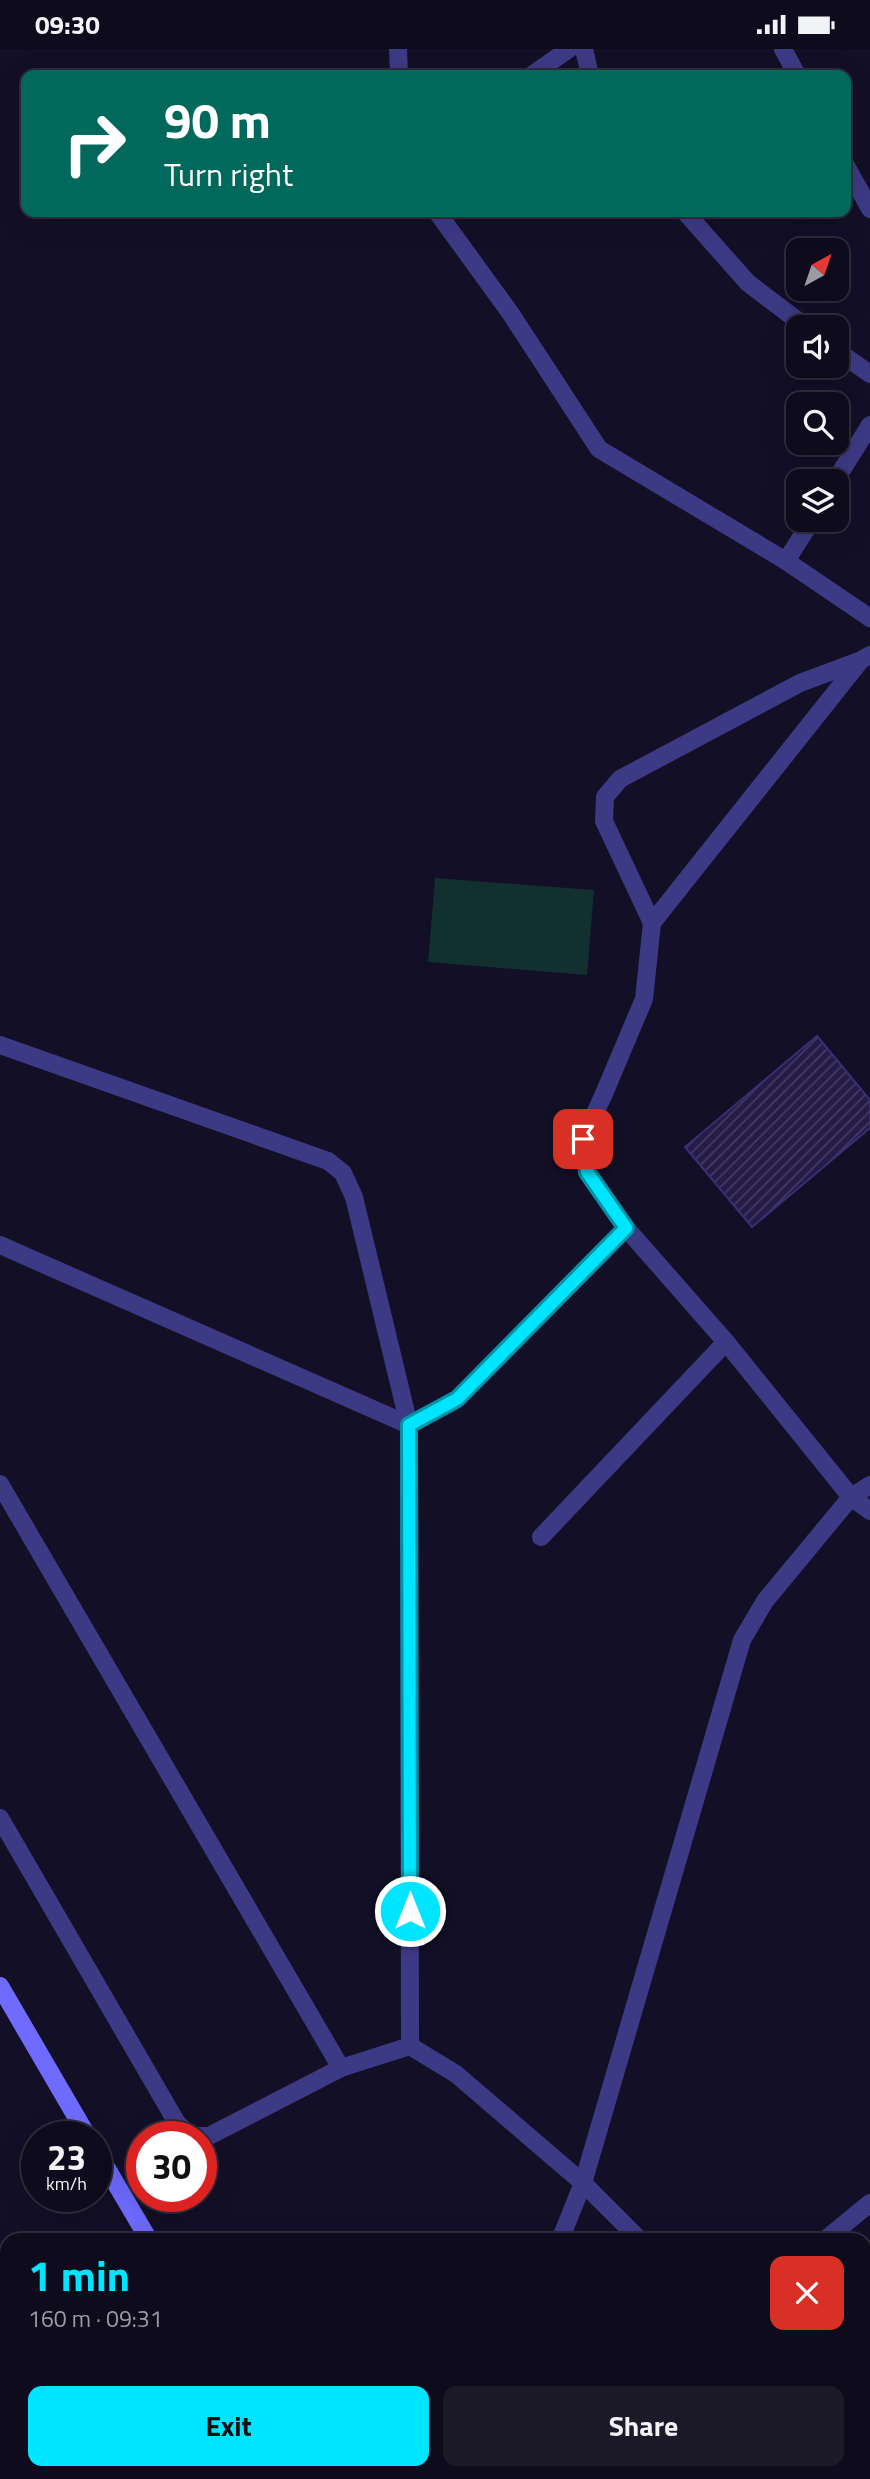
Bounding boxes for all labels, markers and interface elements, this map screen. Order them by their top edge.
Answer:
text: 09:30 [35,5,100,44]
text: 90 m [164,82,271,157]
icon: right [49,98,140,189]
text: Turn right [164,150,293,198]
north arrow [786,238,849,301]
map controls [786,238,849,532]
button: sound [786,315,849,378]
button: search [786,392,849,455]
button: layers [786,469,849,532]
pin [553,1109,613,1169]
icon: arrive [564,1120,602,1158]
position arrow [373,1874,447,1948]
speed limit sign: 30 [126,2121,217,2212]
text: 23 [47,2130,86,2184]
text: km/h [46,2170,87,2197]
text: 1 min [28,2243,130,2307]
button: close [770,2256,844,2330]
text: 160 m · 09:31 [28,2301,163,2336]
button: Exit [28,2386,429,2466]
button: Share [443,2386,844,2466]

